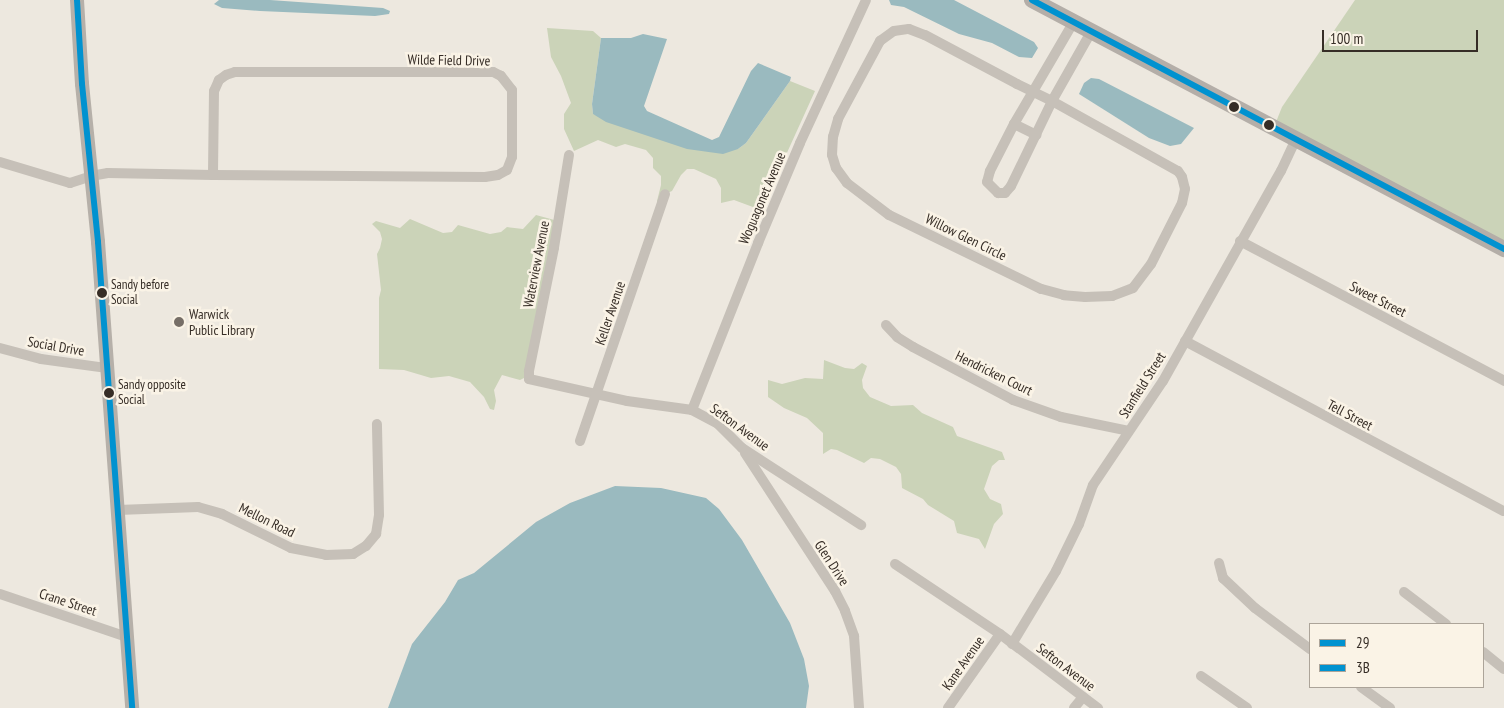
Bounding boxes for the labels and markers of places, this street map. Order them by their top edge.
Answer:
unlabelled marker [1229,102,1239,112]
unlabelled marker [1264,120,1274,130]
place label: Sandy before Social [111,278,170,309]
marker: Sandy before Social [97,288,107,298]
place label: Warwick Public Library [189,306,255,338]
marker: Warwick Public Library [173,316,185,328]
place label: Sandy opposite Social [118,378,186,409]
marker: Sandy opposite Social [104,388,114,398]

